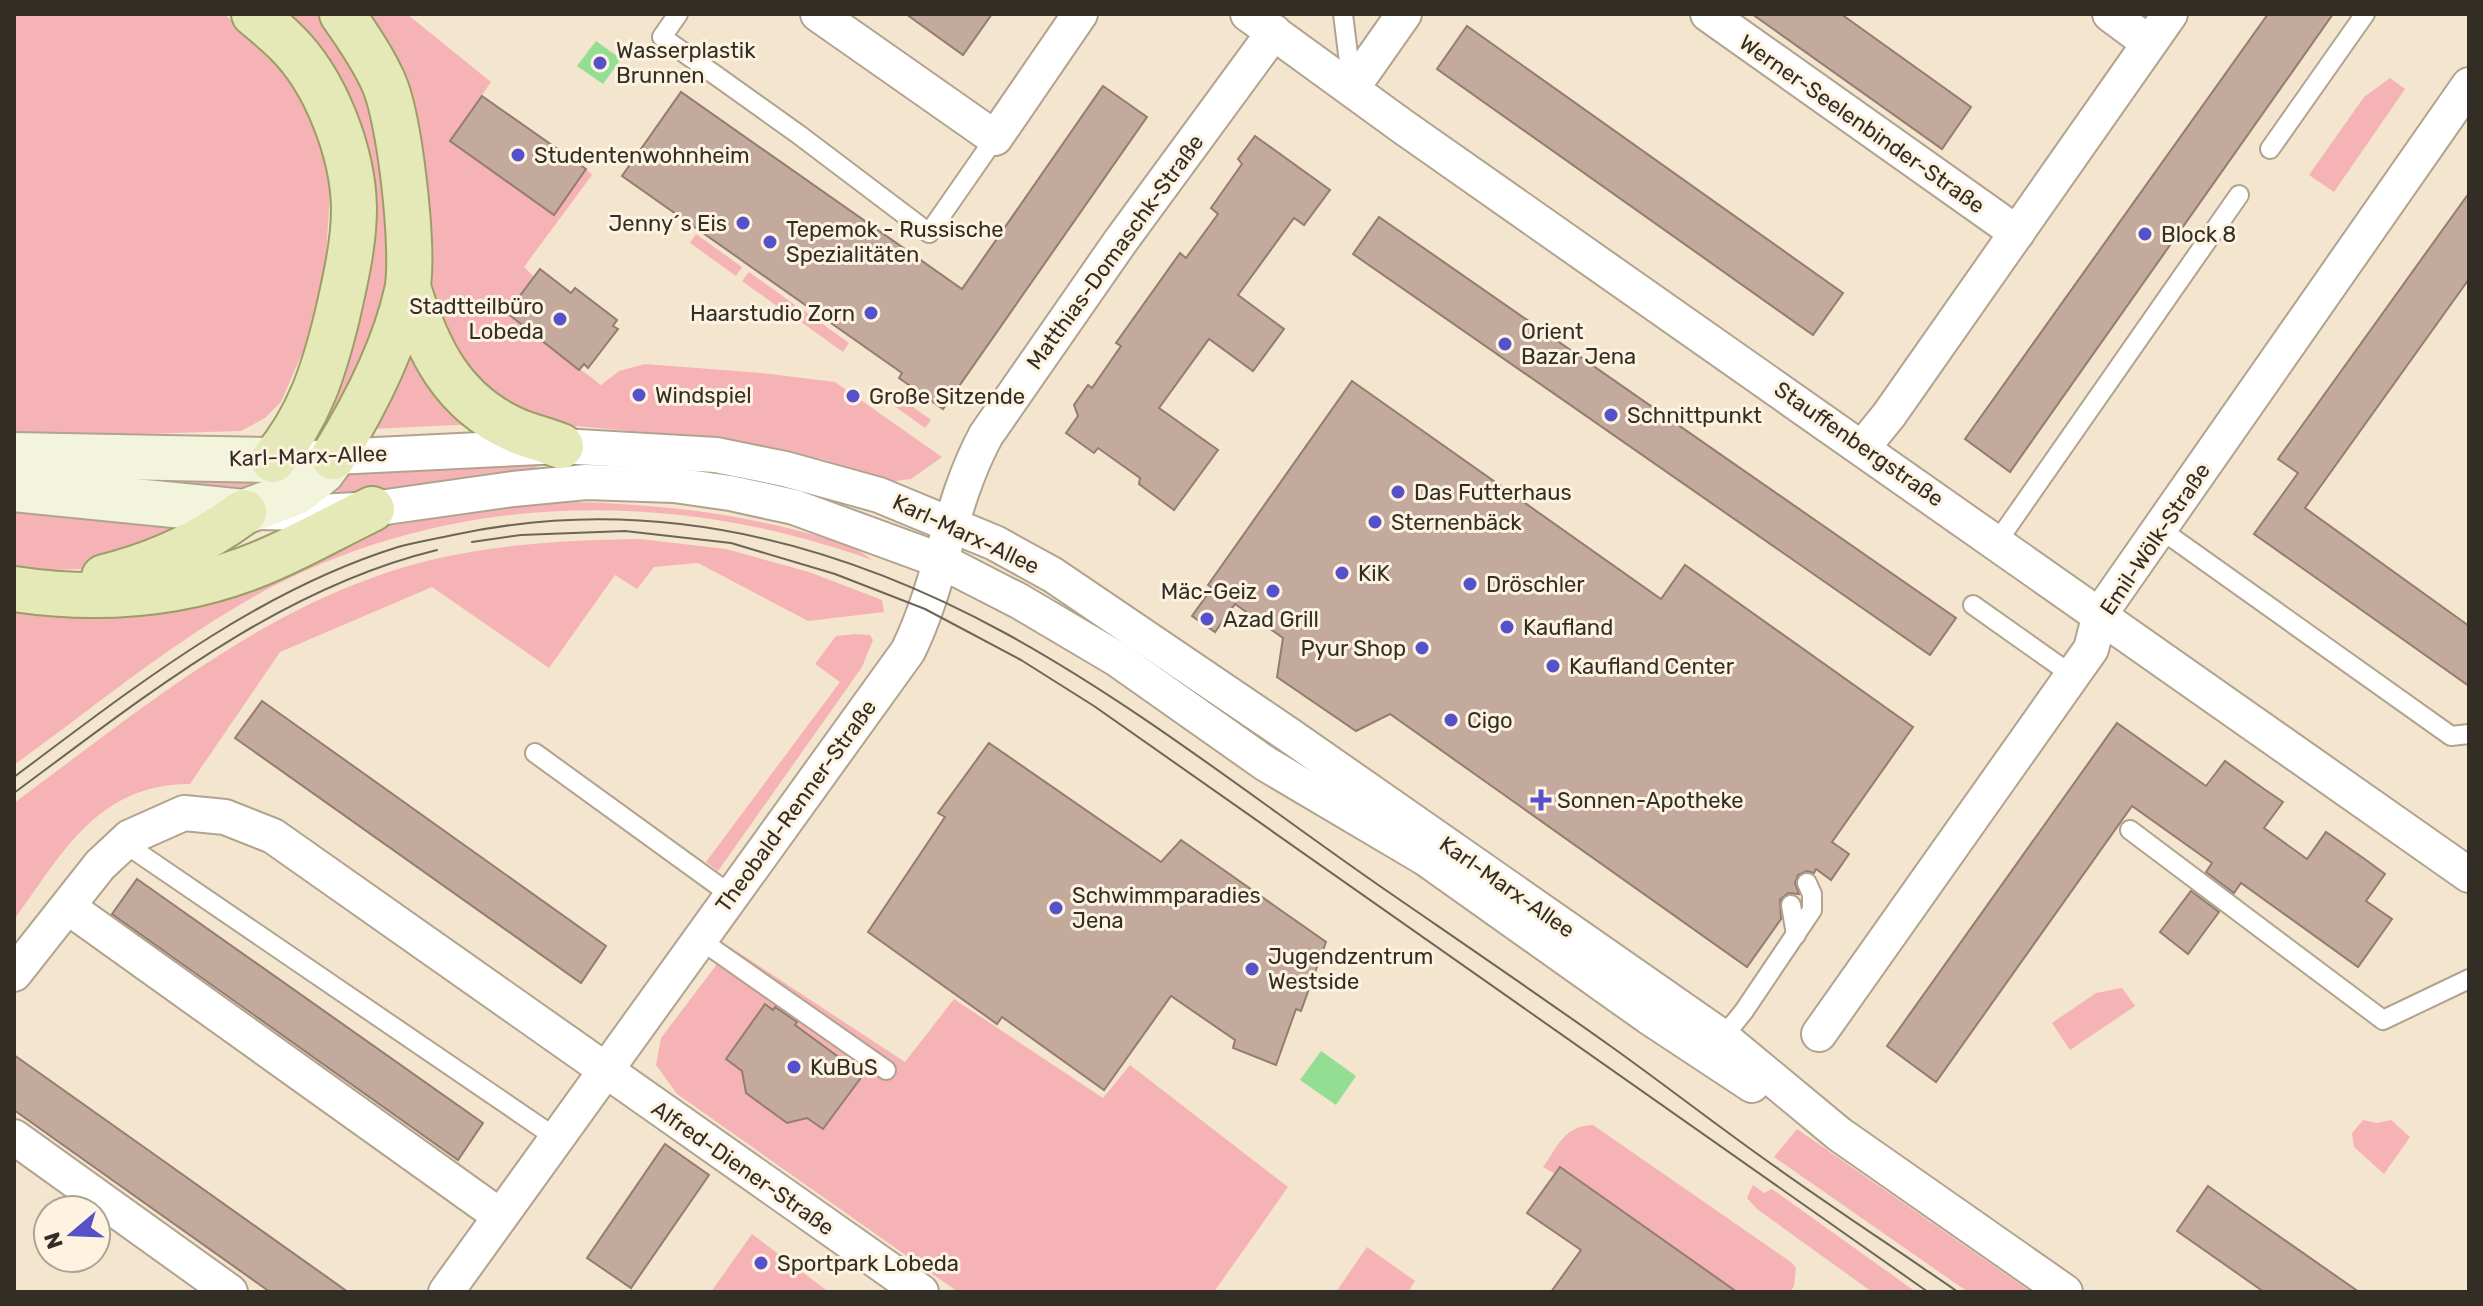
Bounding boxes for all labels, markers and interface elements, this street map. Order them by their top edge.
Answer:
street label: Werner-Seelenbinder-Straße [1734,29,1990,219]
place label: Wasserplastik Brunnen [616,37,756,89]
marker: Wasserplastik Brunnen [591,54,609,72]
street label: Matthias-Domaschk-Straße [1021,129,1209,375]
place label: Studentenwohnheim [534,142,750,169]
marker: Studentenwohnheim [509,146,527,164]
place label: Jenny´s Eis [608,210,727,237]
marker: Jenny´s Eis [734,214,752,232]
place label: Tepemok - Russische Spezialitäten [786,216,1004,268]
place label: Block 8 [2161,221,2236,248]
marker: Block 8 [2136,225,2154,243]
marker: Tepemok - Russische Spezialitäten [761,233,779,251]
place label: Stadtteilbüro Lobeda [409,293,544,345]
place label: Haarstudio Zorn [690,300,855,327]
marker: Haarstudio Zorn [862,304,880,322]
marker: Stadtteilbüro Lobeda [551,310,569,328]
place label: Orient Bazar Jena [1521,318,1636,370]
marker: Orient Bazar Jena [1496,335,1514,353]
street label: Stauffenbergstraße [1769,375,1949,513]
place label: Windspiel [655,382,752,409]
place label: Große Sitzende [869,383,1025,410]
marker: Windspiel [630,386,648,404]
marker: Große Sitzende [844,387,862,405]
place label: Schnittpunkt [1627,402,1762,429]
marker: Schnittpunkt [1602,406,1620,424]
street label: Karl-Marx-Allee [228,440,388,472]
street label: Emil-Wölk-Straße [2094,458,2216,620]
place label: Das Futterhaus [1414,479,1572,506]
marker: Das Futterhaus [1389,483,1407,501]
street label: Karl-Marx-Allee [888,488,1044,580]
place label: Sternenbäck [1391,509,1522,536]
marker: Sternenbäck [1366,513,1384,531]
place label: KiK [1358,560,1390,587]
marker: KiK [1333,564,1351,582]
place label: Dröschler [1486,571,1585,598]
marker: Dröschler [1461,575,1479,593]
place label: Mäc-Geiz [1161,578,1257,605]
marker: Mäc-Geiz [1264,582,1282,600]
place label: Azad Grill [1223,606,1319,633]
marker: Azad Grill [1198,610,1216,628]
place label: Kaufland [1523,614,1613,641]
marker: Kaufland [1498,618,1516,636]
place label: Pyur Shop [1300,635,1406,662]
marker: Pyur Shop [1413,639,1431,657]
place label: Kaufland Center [1569,653,1735,680]
marker: Kaufland Center [1544,657,1562,675]
street label: Theobald-Renner-Straße [710,694,882,918]
place label: Cigo [1467,707,1513,734]
marker: Cigo [1442,711,1460,729]
place label: Sonnen-Apotheke [1557,787,1744,814]
marker: Sonnen-Apotheke [1532,791,1550,809]
street label: Karl-Marx-Allee [1434,830,1580,944]
place label: Schwimmparadies Jena [1072,882,1261,934]
marker: Schwimmparadies Jena [1047,899,1065,917]
place label: Jugendzentrum Westside [1268,943,1433,995]
marker: Jugendzentrum Westside [1243,960,1261,978]
place label: KuBuS [810,1054,878,1081]
marker: KuBuS [785,1058,803,1076]
street label: Alfred-Diener-Straße [647,1095,839,1241]
north arrow [32,1194,112,1274]
text: N [38,1228,69,1252]
place label: Sportpark Lobeda [777,1250,959,1277]
marker: Sportpark Lobeda [752,1254,770,1272]

